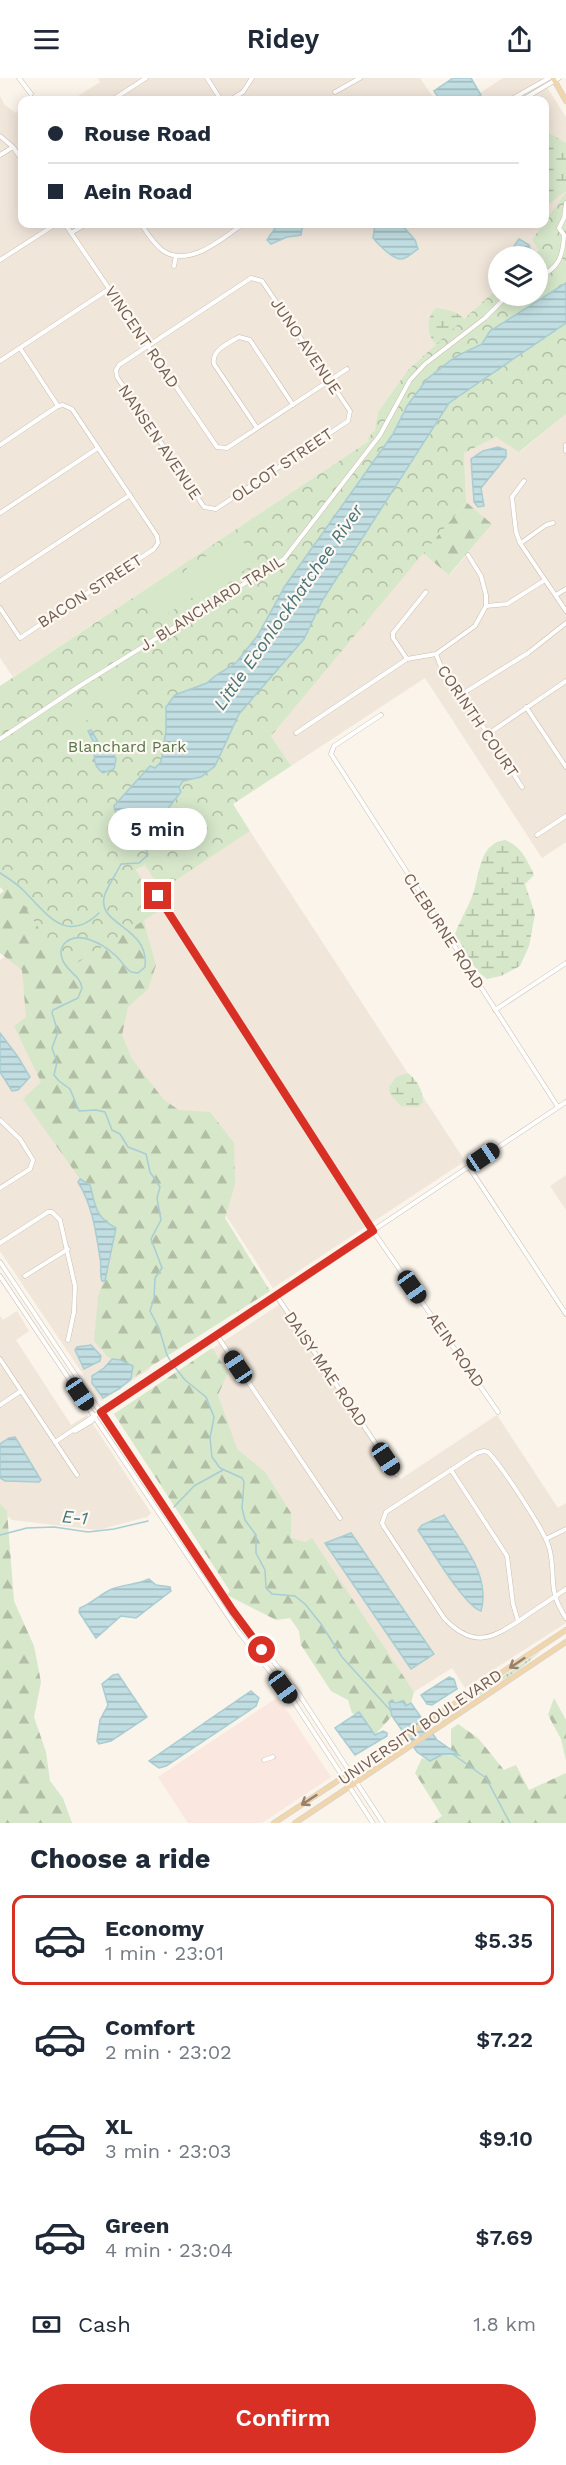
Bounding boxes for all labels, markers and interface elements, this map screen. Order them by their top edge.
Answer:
icon: menu [30,23,63,56]
text: Ridey [247,23,319,55]
icon: share [503,23,536,56]
text: Rouse Road [84,121,211,146]
text: Aein Road [84,179,192,204]
map controls [488,246,548,306]
button: layers [488,246,548,306]
street label: VINCENT ROAD [101,282,183,392]
street label: JUNO AVENUE [267,294,345,398]
street label: NANSEN AVENUE [115,381,205,503]
street label: OLCOT STREET [228,424,337,506]
water label: Little Econlockhatchee River [209,499,368,714]
street label: BACON STREET [34,550,146,632]
street label: J. BLANCHARD TRAIL [136,551,288,655]
street label: CORINTH COURT [433,661,523,781]
park label: Blanchard Park [68,737,186,756]
callout: 5 min [108,809,207,851]
text: 5 min [130,817,185,841]
street label: CLEBURNE ROAD [399,869,489,993]
route end [144,882,171,909]
car [463,1139,503,1175]
car [394,1267,430,1307]
street label: DAISY MAE ROAD [281,1308,371,1430]
street label: AEIN ROAD [423,1309,489,1391]
car [220,1347,256,1387]
car [62,1374,98,1414]
car [368,1439,404,1479]
water label: E-1 [61,1505,89,1529]
route start [248,1636,275,1663]
one-way arrow [510,1657,526,1669]
street label: UNIVERSITY BOULEVARD [335,1665,505,1789]
car [265,1667,301,1707]
one-way arrow [301,1795,318,1807]
text: Choose a ride [30,1843,210,1875]
icon: car [33,1913,87,1967]
text: Economy [105,1916,204,1941]
text: $5.35 [474,1928,533,1953]
text: 1 min · 23:01 [105,1941,224,1965]
icon: car [33,2012,87,2066]
text: Comfort [105,2015,195,2040]
text: $7.22 [476,2027,533,2052]
text: 2 min · 23:02 [105,2040,232,2064]
icon: car [33,2111,87,2165]
text: XL [105,2114,133,2139]
text: $9.10 [479,2126,533,2151]
text: 3 min · 23:03 [105,2139,231,2163]
icon: car [33,2210,87,2264]
text: Green [105,2213,169,2238]
text: $7.69 [475,2225,533,2250]
text: 4 min · 23:04 [105,2238,233,2262]
icon: cash [30,2308,63,2341]
text: Cash [78,2312,131,2337]
text: 1.8 km [473,2312,536,2336]
button: Confirm [30,2384,536,2453]

